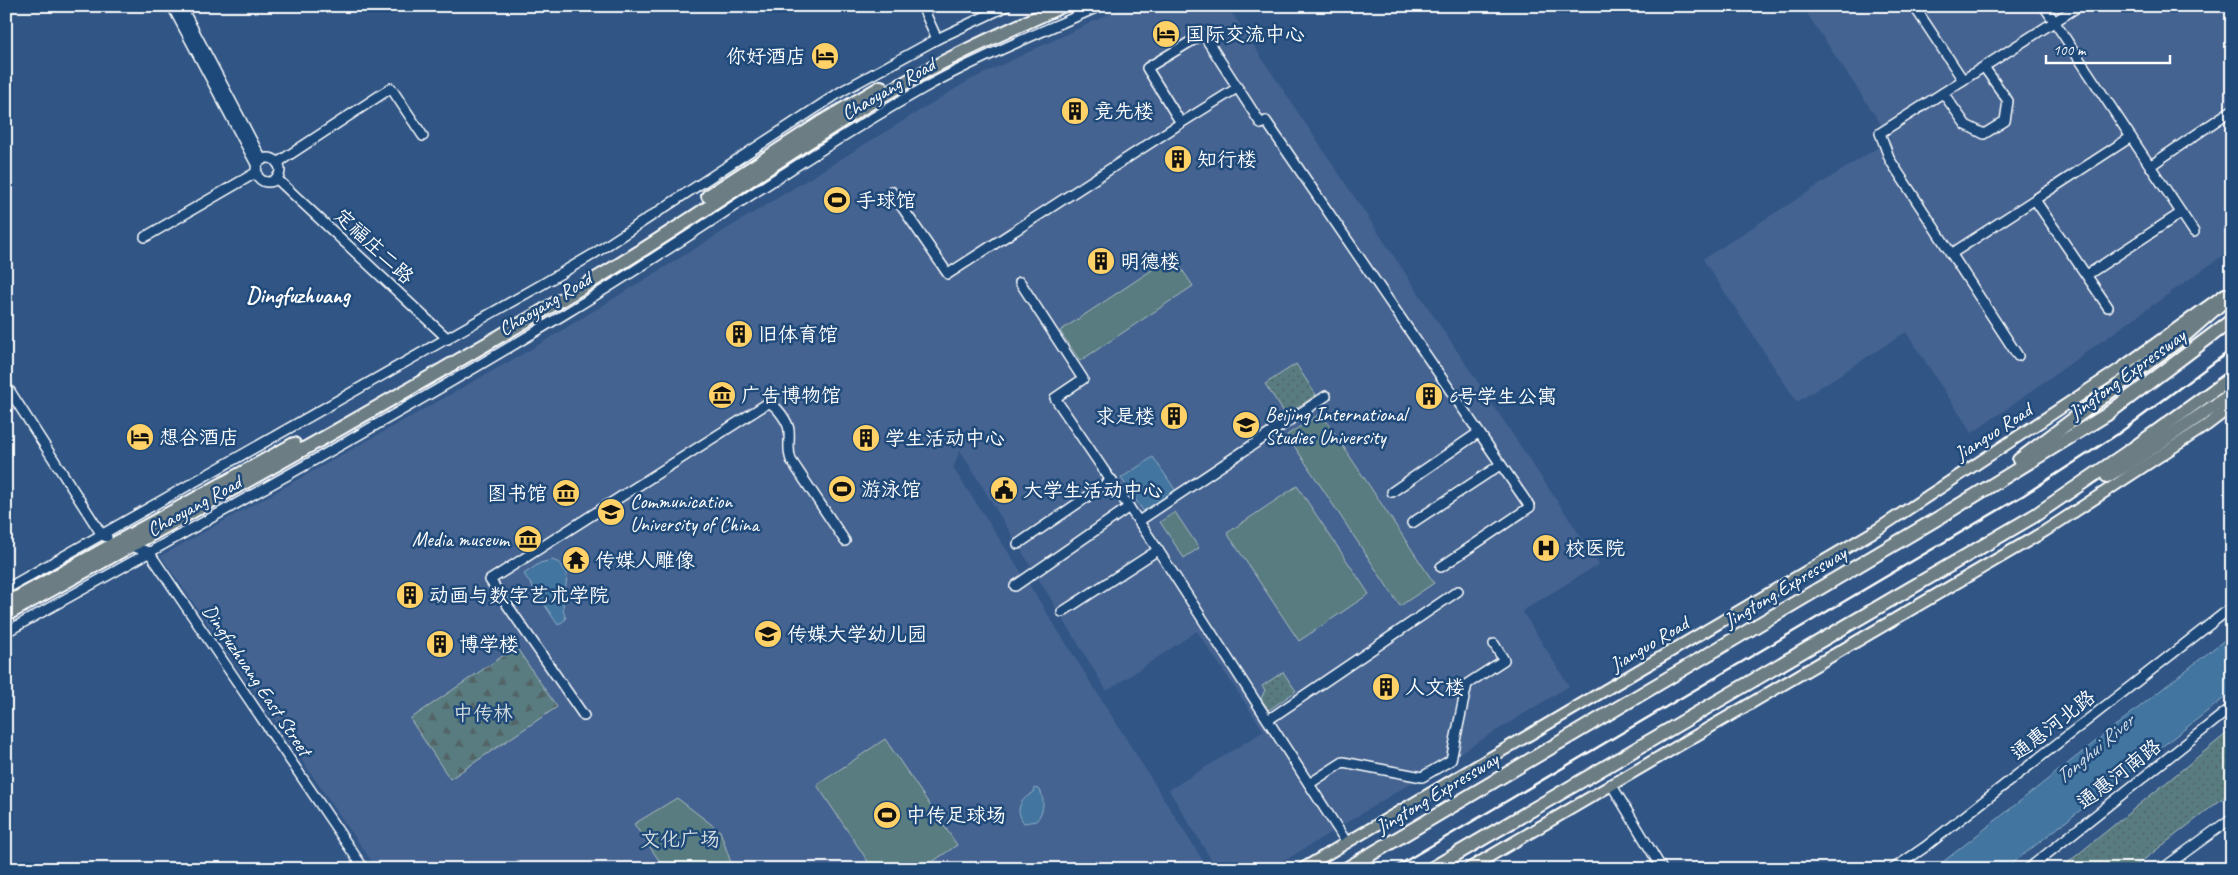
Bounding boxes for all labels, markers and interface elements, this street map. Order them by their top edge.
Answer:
hotel icon: 国际交流中心 [1151,19,1181,49]
place label: 国际交流中心 [1185,22,1305,47]
scale bar [2046,32,2169,64]
hotel icon: 你好酒店 [810,41,840,71]
text: 100 m [2053,41,2087,60]
place label: 你好酒店 [726,44,806,69]
street label: Chaoyang Road [837,51,942,126]
building icon: 竞先楼 [1060,96,1090,126]
place label: 竞先楼 [1094,99,1154,124]
building icon: 知行楼 [1163,144,1193,174]
place label: 知行楼 [1197,147,1257,172]
sports icon: 手球馆 [822,185,852,215]
place label: 手球馆 [856,188,916,213]
street label: 定福庄二路 [329,203,420,290]
building icon: 明德楼 [1086,246,1116,276]
place label: 明德楼 [1120,249,1180,274]
street label: Chaoyang Road [494,265,599,341]
district label: Dingfuzhuang [246,282,352,310]
building icon: 旧体育馆 [724,319,754,349]
place label: 旧体育馆 [758,322,838,347]
street label: Jingtong Expressway [2063,322,2192,425]
museum icon: 广告博物馆 [707,380,737,410]
building icon: 6号学生公寓 [1414,381,1444,411]
place label: 广告博物馆 [741,383,841,408]
place label: 6号学生公寓 [1448,384,1557,409]
street label: Jianguo Road [1949,396,2039,467]
building icon: 求是楼 [1159,401,1189,431]
place label: Beijing International Studies University [1265,402,1410,450]
place label: 求是楼 [1095,404,1155,429]
school or university icon: Beijing International Studies University [1231,410,1261,440]
hotel icon: 想谷酒店 [125,422,155,452]
building icon: 学生活动中心 [851,423,881,453]
place label: 想谷酒店 [159,425,239,450]
place label: 学生活动中心 [885,426,1005,451]
street label: Chaoyang Road [142,468,248,542]
sports icon: 游泳馆 [827,474,857,504]
public building icon: 大学生活动中心 [989,475,1019,505]
place label: 游泳馆 [861,477,921,502]
museum icon: 图书馆 [551,478,581,508]
place label: 大学生活动中心 [1023,478,1163,503]
place label: 图书馆 [487,481,547,506]
place label: Communication University of China [630,489,761,537]
school or university icon: Communication University of China [596,497,626,527]
museum icon: Media museum [513,524,543,554]
place label: Media museum [412,527,511,552]
hospital icon: 校医院 [1531,533,1561,563]
place label: 校医院 [1565,536,1625,561]
street label: Jingtong Expressway [1718,540,1853,634]
temple icon: 传媒人雕像 [561,545,591,575]
place label: 传媒人雕像 [595,548,695,573]
building icon: 动画与数字艺术学院 [395,580,425,610]
place label: 动画与数字艺术学院 [429,583,609,608]
street label: Dingfuzhuang East Street [197,599,319,763]
street label: Jianguo Road [1604,609,1695,678]
school or university icon: 传媒大学幼儿园 [753,619,783,649]
place label: 传媒大学幼儿园 [787,622,927,647]
building icon: 博学楼 [425,629,455,659]
place label: 博学楼 [459,632,519,657]
building icon: 人文楼 [1371,672,1401,702]
place label: 人文楼 [1405,675,1465,700]
street label: 通惠河北路 [2006,684,2101,766]
park label: 中传林 [453,701,513,726]
water label: Tonghui River [2049,706,2141,790]
street label: 通惠河南路 [2072,733,2167,815]
street label: Jingtong Expressway [1370,746,1505,840]
sports icon: 中传足球场 [872,800,902,830]
place label: 中传足球场 [906,803,1006,828]
park label: 文化广场 [640,827,720,852]

